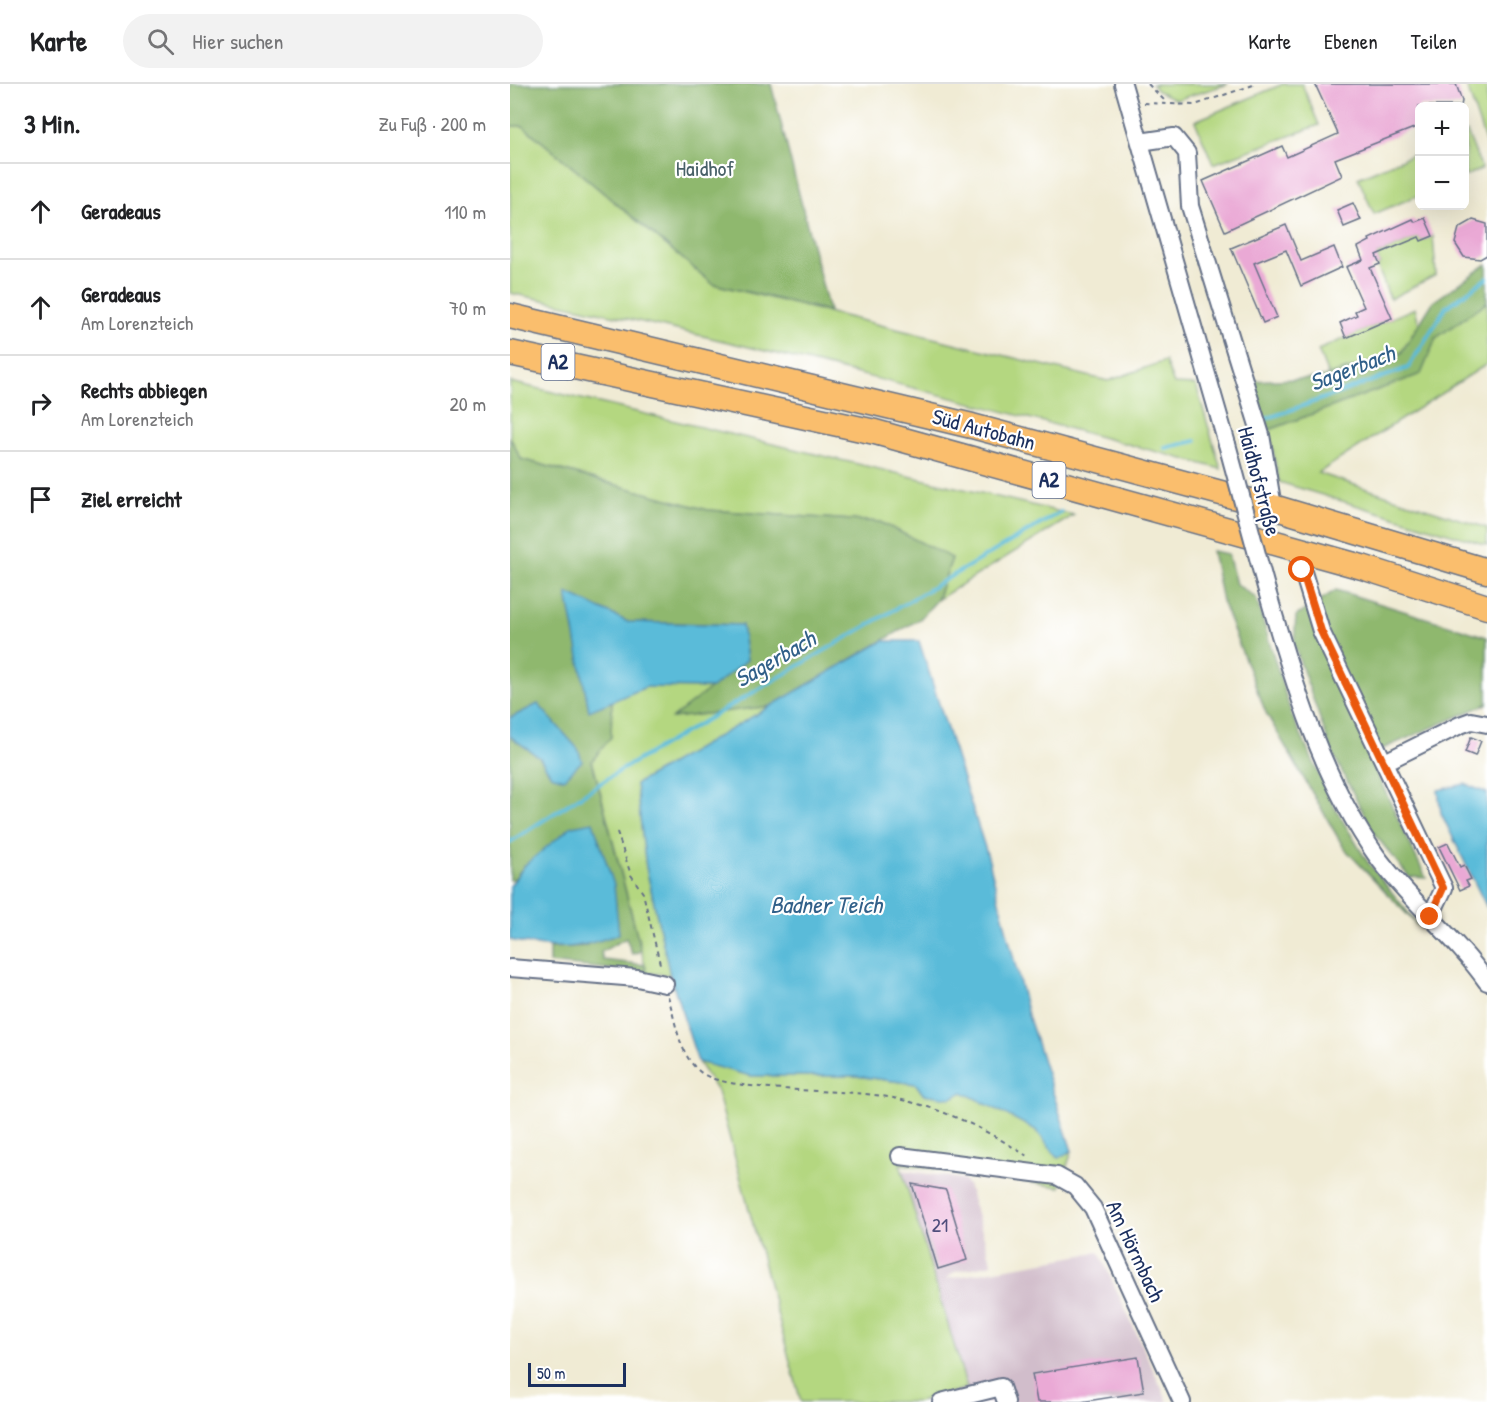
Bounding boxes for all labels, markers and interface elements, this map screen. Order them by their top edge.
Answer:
search box [123,14,543,68]
text: Karte [30,22,87,60]
icon: search [144,25,177,58]
text: Hier suchen [192,26,283,56]
text: Karte [1248,27,1291,56]
text: Ebenen [1324,27,1378,56]
text: Teilen [1411,27,1457,56]
map controls [1415,102,1469,210]
button: + [1415,102,1469,156]
text: 3 Min. [24,106,80,141]
text: Zu Fuß · 200 m [379,110,486,137]
park label: Haidhof [676,153,734,183]
button: − [1415,156,1469,210]
icon: ahead [24,195,57,228]
text: Geradeaus [81,196,161,226]
text: 110 m [444,198,486,225]
text: Geradeaus [81,279,161,309]
icon: ahead [24,291,57,324]
text: 70 m [449,294,486,321]
text: Am Lorenzteich [81,309,193,336]
water label: Sagerbach [1305,336,1401,399]
road number: A2 [542,344,574,380]
text: Rechts abbiegen [81,375,208,405]
icon: right [24,387,57,420]
text: 20 m [449,390,486,417]
street label: Süd Autobahn [929,401,1039,457]
text: Am Lorenzteich [81,405,193,432]
street label: Haidhofstraße [1231,423,1289,539]
road number: A2 [1032,462,1066,498]
icon: arrive [24,483,57,516]
text: Ziel erreicht [81,484,181,514]
route start [1288,556,1314,582]
water label: Sagerbach [728,621,823,695]
water label: Badner Teich [770,888,884,920]
route end [1416,903,1442,929]
street label: Am Hörmbach [1099,1195,1173,1307]
house number: 21 [932,1211,948,1238]
scale bar [528,1360,626,1388]
text: 50 m [537,1362,566,1384]

